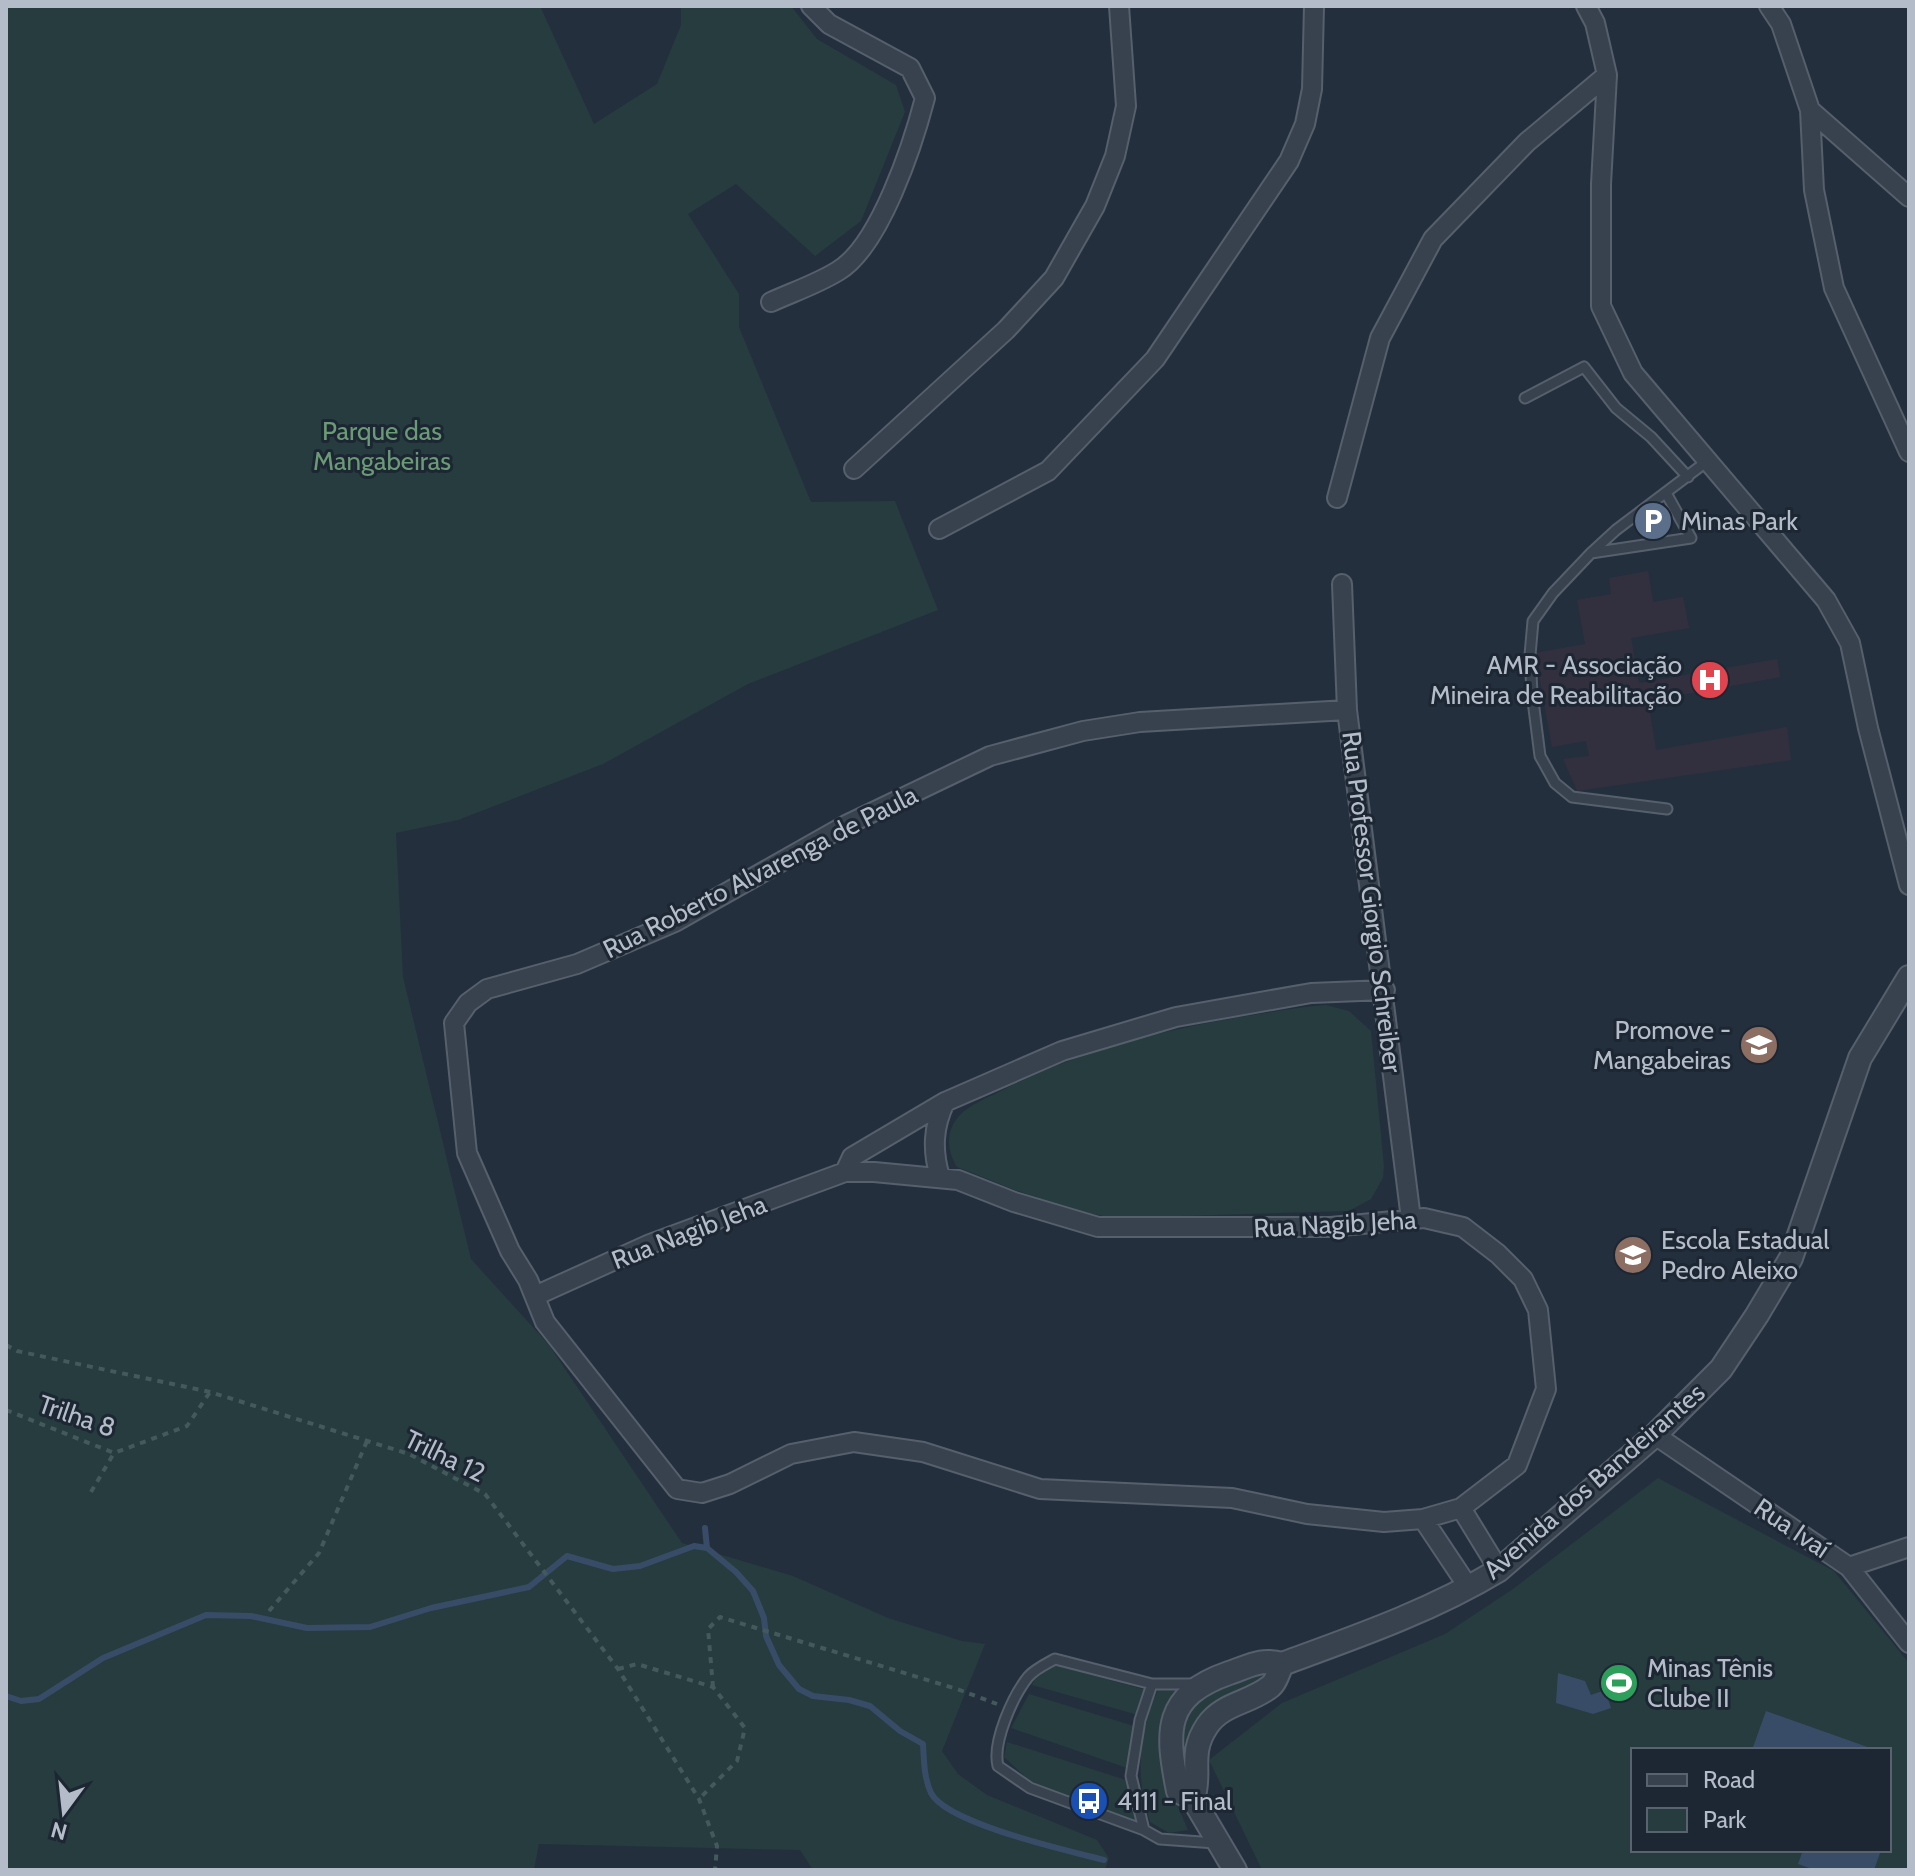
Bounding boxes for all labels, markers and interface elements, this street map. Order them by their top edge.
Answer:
park label: Parque das Mangabeiras [313,415,451,477]
parking icon: Minas Park [1632,500,1674,542]
place label: Minas Park [1681,505,1798,537]
place label: AMR - Associação Mineira de Reabilitação [1430,649,1682,711]
hospital icon: AMR - Associação Mineira de Reabilitação [1689,659,1731,701]
street label: Rua Professor Giorgio Schreiber [1335,730,1409,1075]
street label: Rua Roberto Alvarenga de Paula [598,778,923,965]
place label: Promove - Mangabeiras [1593,1014,1731,1076]
school or university icon: Promove - Mangabeiras [1738,1024,1780,1066]
street label: Rua Nagib Jeha [607,1188,771,1276]
street label: Rua Nagib Jeha [1253,1204,1418,1244]
place label: Escola Estadual Pedro Aleixo [1661,1224,1829,1286]
school or university icon: Escola Estadual Pedro Aleixo [1612,1234,1654,1276]
street label: Avenida dos Bandeirantes [1477,1376,1711,1586]
street label: Trilha 8 [34,1388,120,1444]
street label: Trilha 12 [399,1423,491,1489]
street label: Rua Ivaí [1748,1491,1836,1565]
place label: Minas Tênis Clube II [1647,1652,1773,1714]
sports icon: Minas Tênis Clube II [1598,1662,1640,1704]
legend [1631,1748,1891,1852]
text: Road [1703,1765,1755,1794]
north arrow [24,1772,104,1852]
bus stop icon: 4111 - Final [1068,1780,1110,1822]
place label: 4111 - Final [1117,1785,1232,1817]
text: Park [1703,1805,1746,1834]
text: N [48,1816,70,1846]

